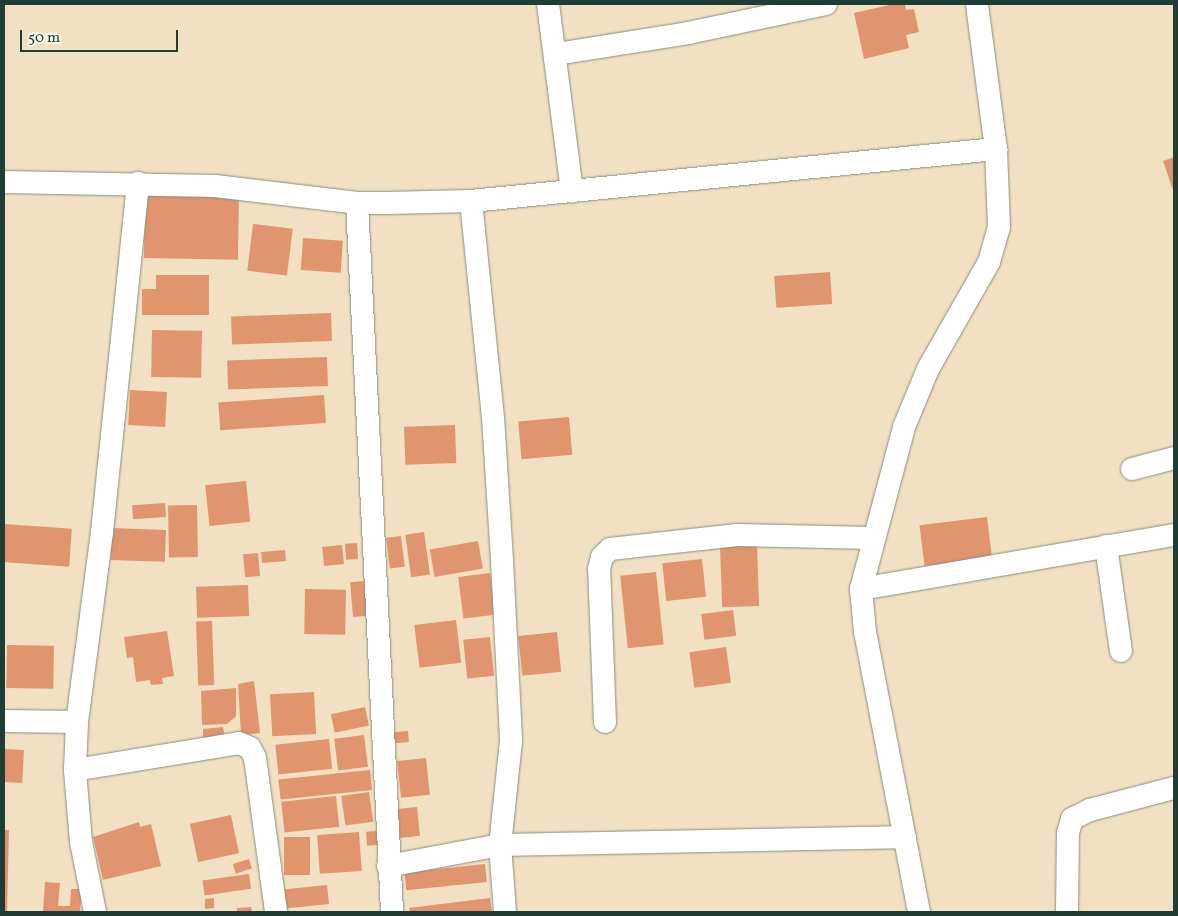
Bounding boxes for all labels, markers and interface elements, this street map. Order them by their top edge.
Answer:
scale bar [22,20,180,52]
text: 50 m [28,28,60,49]

